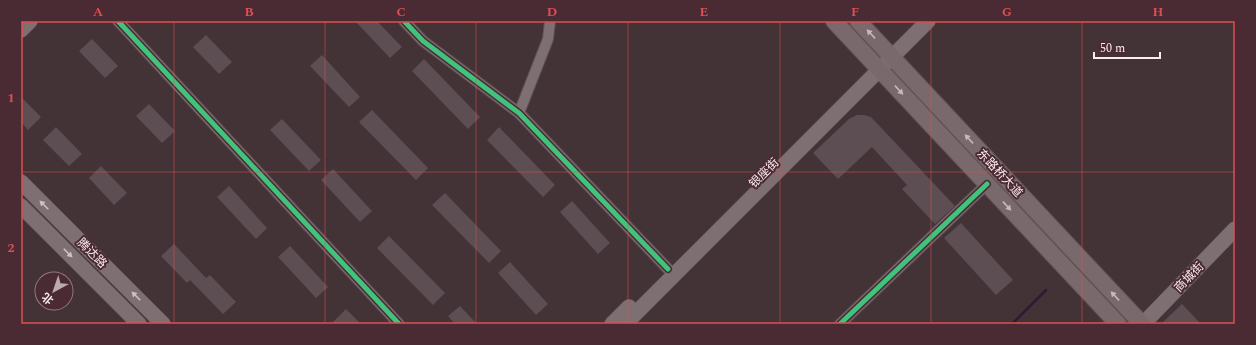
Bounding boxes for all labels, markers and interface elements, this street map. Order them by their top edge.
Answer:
text: A [93,2,103,22]
text: B [244,2,254,22]
text: C [396,2,406,22]
text: D [547,2,557,22]
text: E [700,2,709,22]
text: F [851,2,859,22]
text: G [1002,2,1012,22]
text: H [1153,2,1164,22]
one-way arrow [866,29,875,39]
scale bar [1094,34,1160,60]
text: 50 m [1100,39,1125,58]
one-way arrow [894,85,904,95]
text: 1 [7,88,15,108]
one-way arrow [965,135,974,144]
street label: 东路桥大道 [972,145,1027,202]
street label: 银座街 [745,154,784,193]
one-way arrow [39,200,49,210]
one-way arrow [1002,201,1011,210]
street label: 腾达路 [72,234,111,273]
text: 2 [7,238,15,258]
one-way arrow [63,248,73,258]
street label: 商城街 [1170,258,1209,297]
north arrow [34,271,74,311]
text: 北 [38,288,58,308]
one-way arrow [1111,290,1120,301]
one-way arrow [131,292,141,301]

